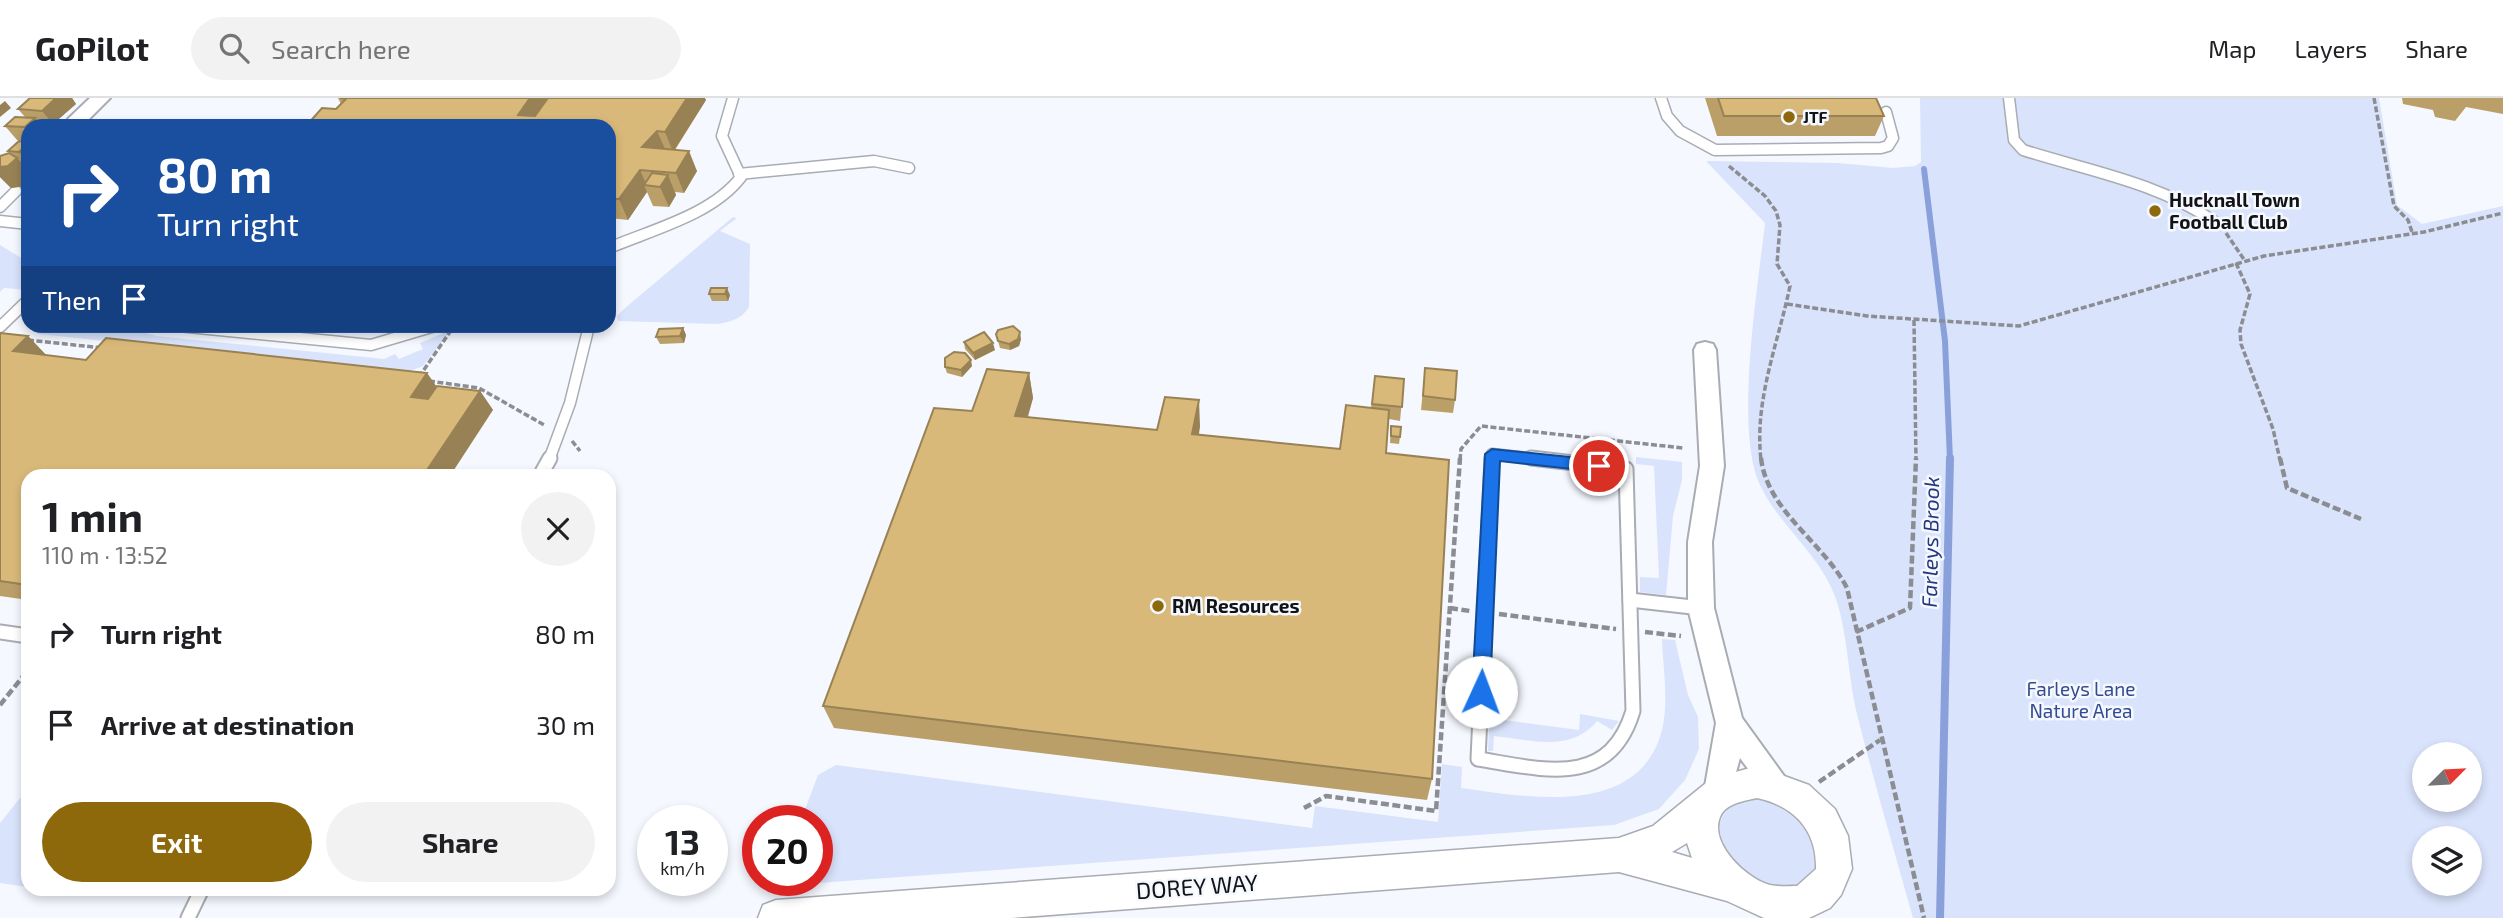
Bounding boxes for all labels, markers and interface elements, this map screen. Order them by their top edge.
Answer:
search box [191,17,681,80]
text: GoPilot [35,28,149,68]
icon: search [215,29,253,67]
text: Search here [271,33,411,64]
text: Map [2208,34,2256,63]
text: Layers [2294,34,2367,63]
text: Share [2405,34,2468,63]
place label: JTF [1803,107,1828,126]
marker: JTF [1781,109,1797,125]
text: 80 m [157,144,272,203]
icon: right [42,147,133,238]
place label: Hucknall Town Football Club [2169,188,2300,233]
marker: Hucknall Town Football Club [2147,203,2163,219]
text: Turn right [157,204,299,242]
icon: arrive [115,280,153,318]
text: Then [42,284,101,315]
pin [1569,436,1629,496]
icon: arrive [1580,447,1618,485]
water label: Farleys Brook [1916,476,1944,608]
text: 1 min [42,490,143,540]
button: close [521,492,595,566]
text: 110 m · 13:52 [42,541,168,569]
place label: RM Resources [1172,594,1300,617]
marker: RM Resources [1150,598,1166,614]
icon: right [42,615,80,653]
text: Turn right [101,618,222,649]
text: 80 m [535,618,595,649]
position arrow [1444,655,1518,729]
park label: Farleys Lane Nature Area [2026,677,2136,722]
icon: arrive [42,706,80,744]
text: Arrive at destination [101,709,354,740]
text: 30 m [536,709,595,740]
north arrow [2412,742,2482,812]
map controls [2412,742,2482,896]
button: Exit [42,802,312,882]
button: Share [326,802,595,882]
speed limit sign: 20 [742,805,833,896]
text: 13 [665,820,700,862]
button: layers [2412,826,2482,896]
text: km/h [660,857,705,879]
street label: DOREY WAY [1135,868,1259,904]

